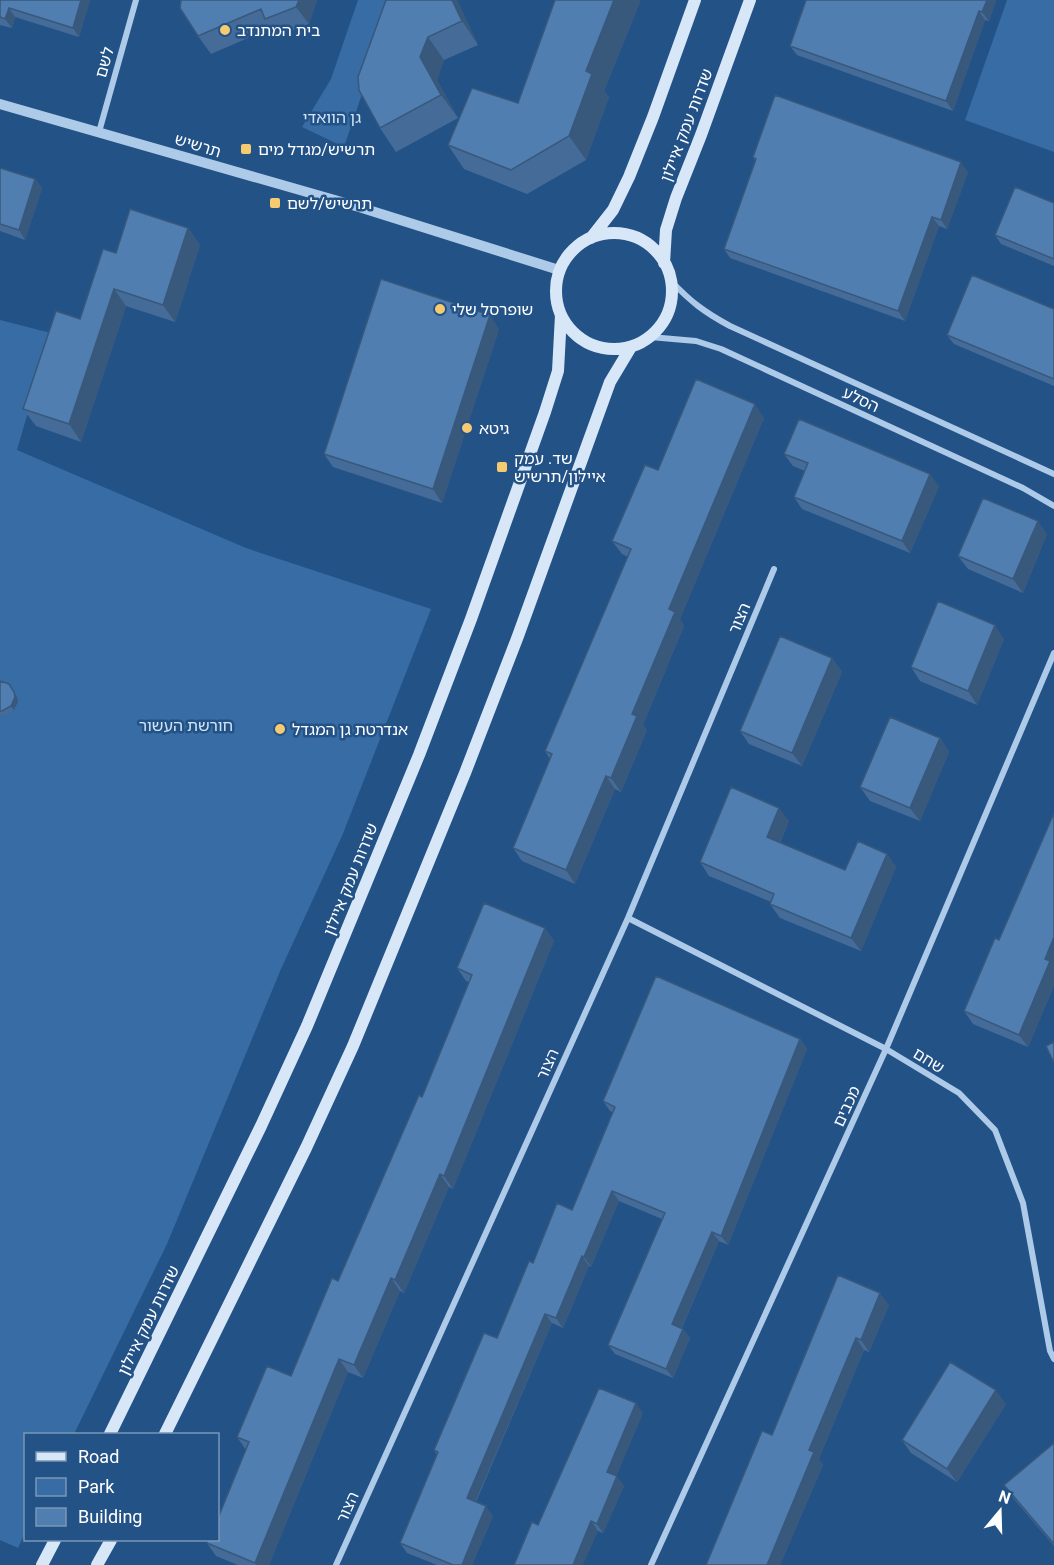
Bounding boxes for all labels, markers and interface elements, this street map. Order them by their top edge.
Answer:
place label: בית המתנדב [237,21,320,40]
marker: בית המתנדב [218,23,232,37]
street label: לשם [91,45,118,80]
street label: שדרות עמק איילון [656,66,717,184]
park label: גן הוואדי [303,108,361,127]
street label: תרשיש [172,129,223,161]
place label: תרשיש/מגדל מים [258,140,375,159]
marker: תרשיש/מגדל מים [239,142,253,156]
place label: תרשיש/לשם [287,194,372,213]
marker: תרשיש/לשם [268,196,282,210]
place label: שופרסל שלי [452,300,533,319]
marker: שופרסל שלי [433,302,447,316]
street label: הסלע [840,383,882,416]
place label: גיטא [479,419,509,438]
marker: גיטא [460,421,474,435]
place label: שד. עמק איילון/תרשיש [514,449,606,486]
marker: שד. עמק איילון/תרשיש [495,460,509,474]
street label: הצור [724,600,754,637]
park label: חורשת העשור [139,716,233,735]
place label: אנדרטת גן המגדל [292,720,408,739]
marker: אנדרטת גן המגדל [273,722,287,736]
street label: שדרות עמק איילון [319,820,382,938]
street label: שחם [910,1044,948,1077]
street label: הצור [532,1046,563,1083]
street label: מכבים [829,1083,864,1130]
street label: שדרות עמק איילון [114,1262,183,1378]
legend [24,1433,219,1541]
text: Road [78,1446,119,1467]
text: Park [78,1476,115,1497]
north arrow [970,1481,1030,1541]
text: N [996,1486,1013,1508]
street label: הצור [332,1489,363,1526]
text: Building [78,1506,142,1527]

